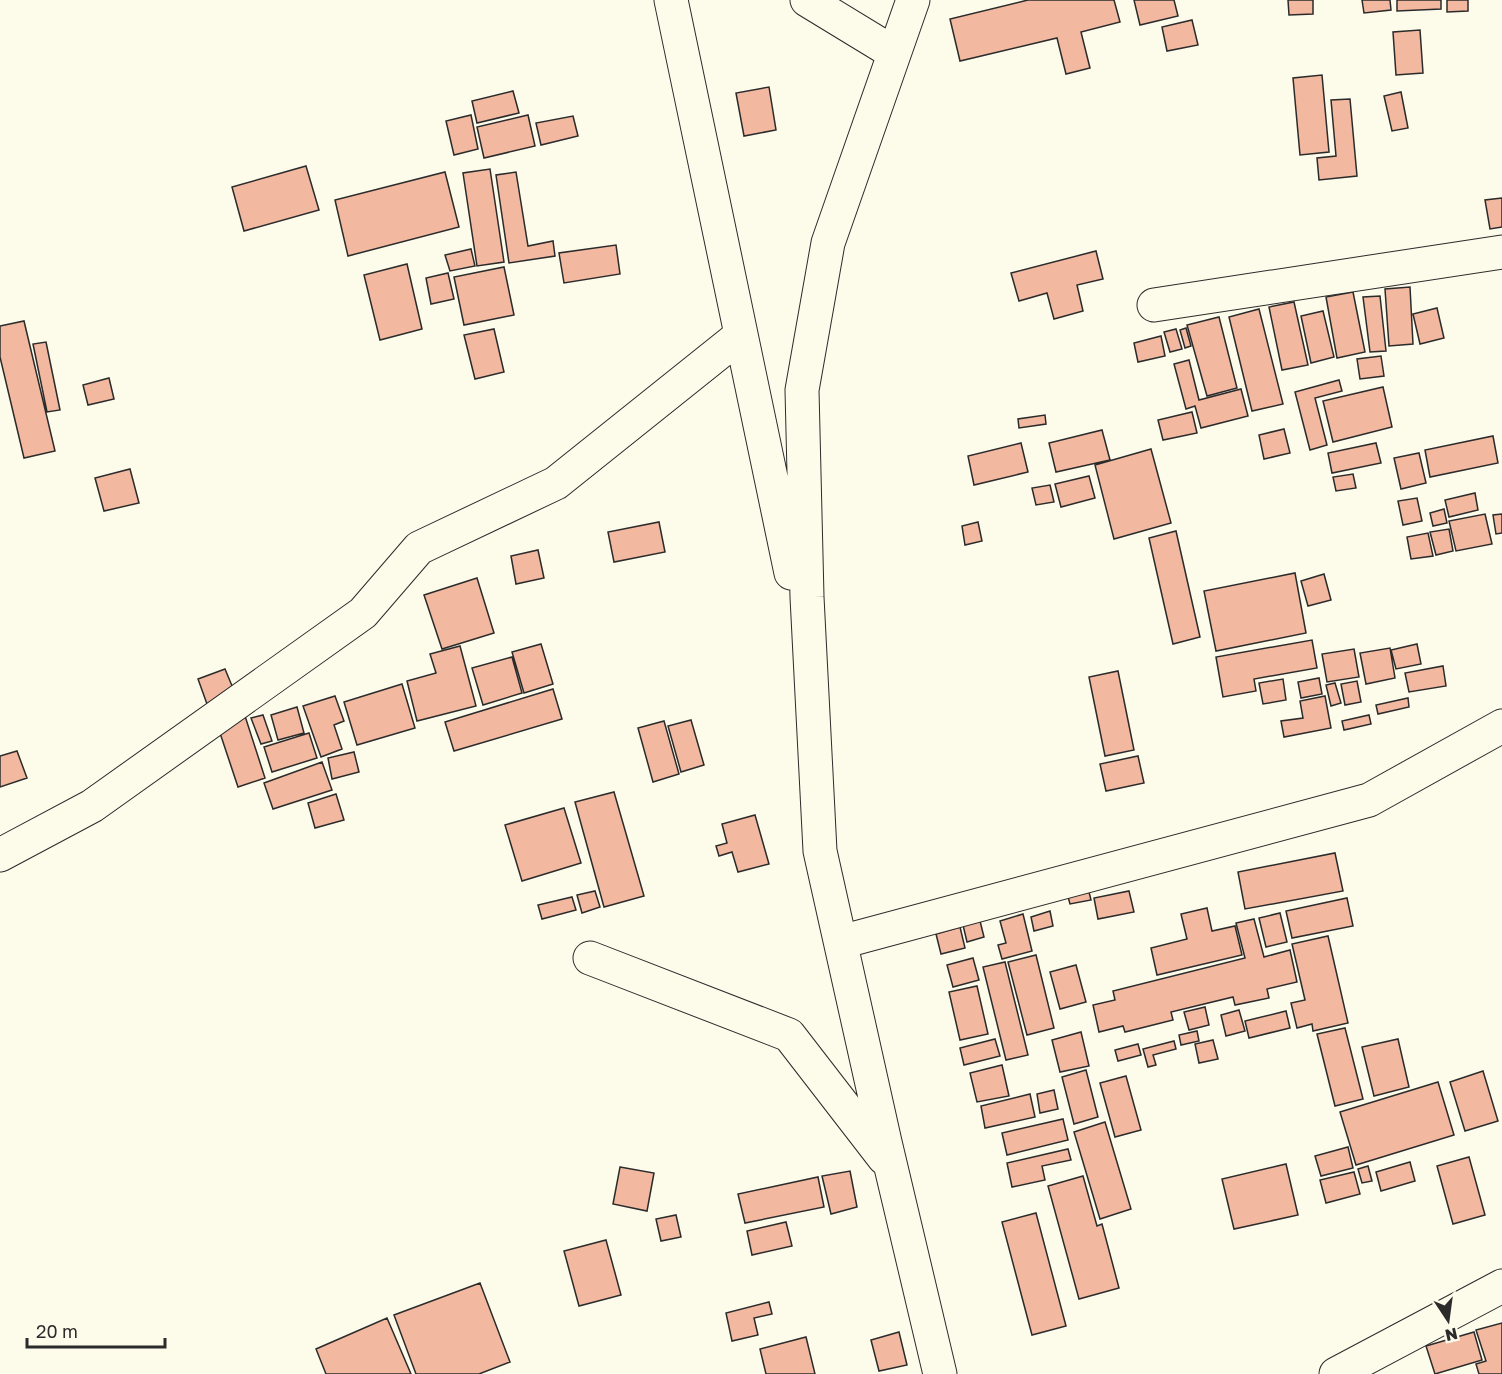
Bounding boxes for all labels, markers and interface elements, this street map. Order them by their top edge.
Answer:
north arrow [1418,1290,1478,1350]
scale bar [27,1311,165,1349]
text: 20 m [36,1320,78,1342]
text: N [1443,1324,1460,1346]

